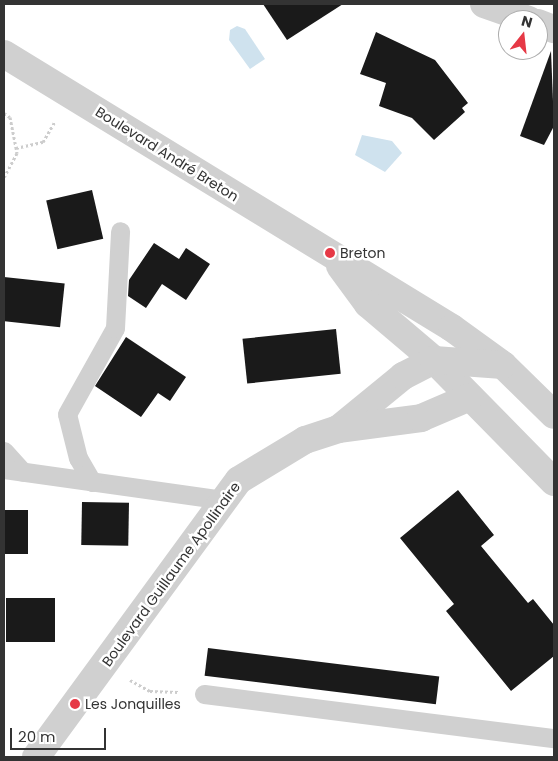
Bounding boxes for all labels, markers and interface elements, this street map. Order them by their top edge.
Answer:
north arrow [498,10,548,60]
text: N [519,10,535,33]
street label: Boulevard André Breton [92,103,242,205]
place label: Breton [340,245,385,261]
marker: Breton [324,247,336,259]
street label: Boulevard Guillaume Apollinaire [98,479,244,669]
place label: Les Jonquilles [85,696,181,712]
marker: Les Jonquilles [69,698,81,710]
scale bar [12,718,109,750]
text: 20 m [18,726,56,747]

